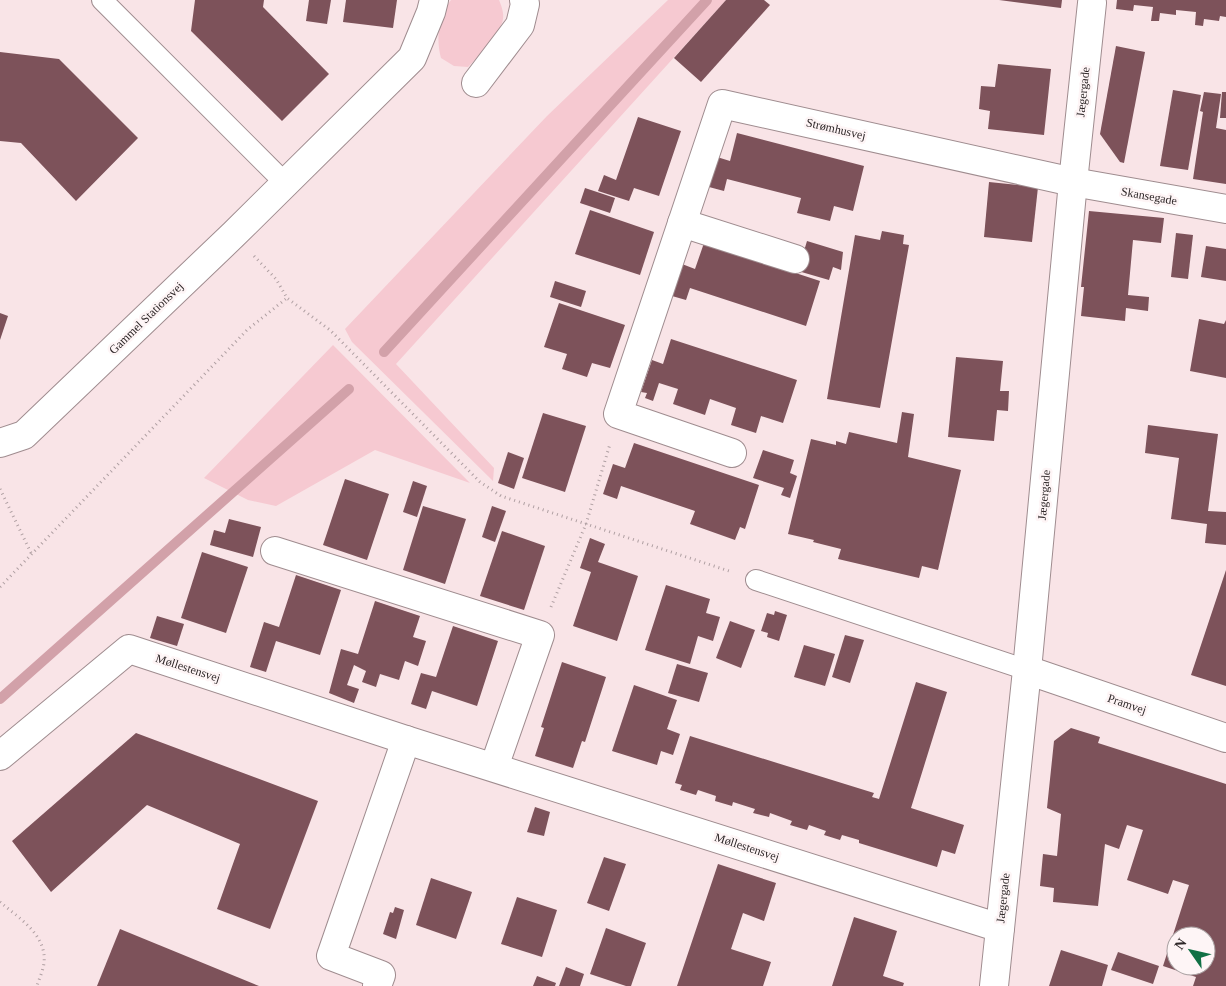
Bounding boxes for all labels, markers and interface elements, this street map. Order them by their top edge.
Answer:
street label: Jægergade [1073,66,1093,118]
street label: Strømhusvej [805,115,867,143]
street label: Skansegade [1120,184,1178,208]
street label: Gammel Stationsvej [106,279,186,357]
street label: Jægergade [1035,469,1053,521]
street label: Møllestensvej [154,651,222,685]
street label: Pramvej [1106,691,1148,717]
street label: Møllestensvej [713,830,781,864]
street label: Jægergade [993,872,1013,924]
north arrow [1166,926,1216,976]
text: N [1172,936,1190,952]

